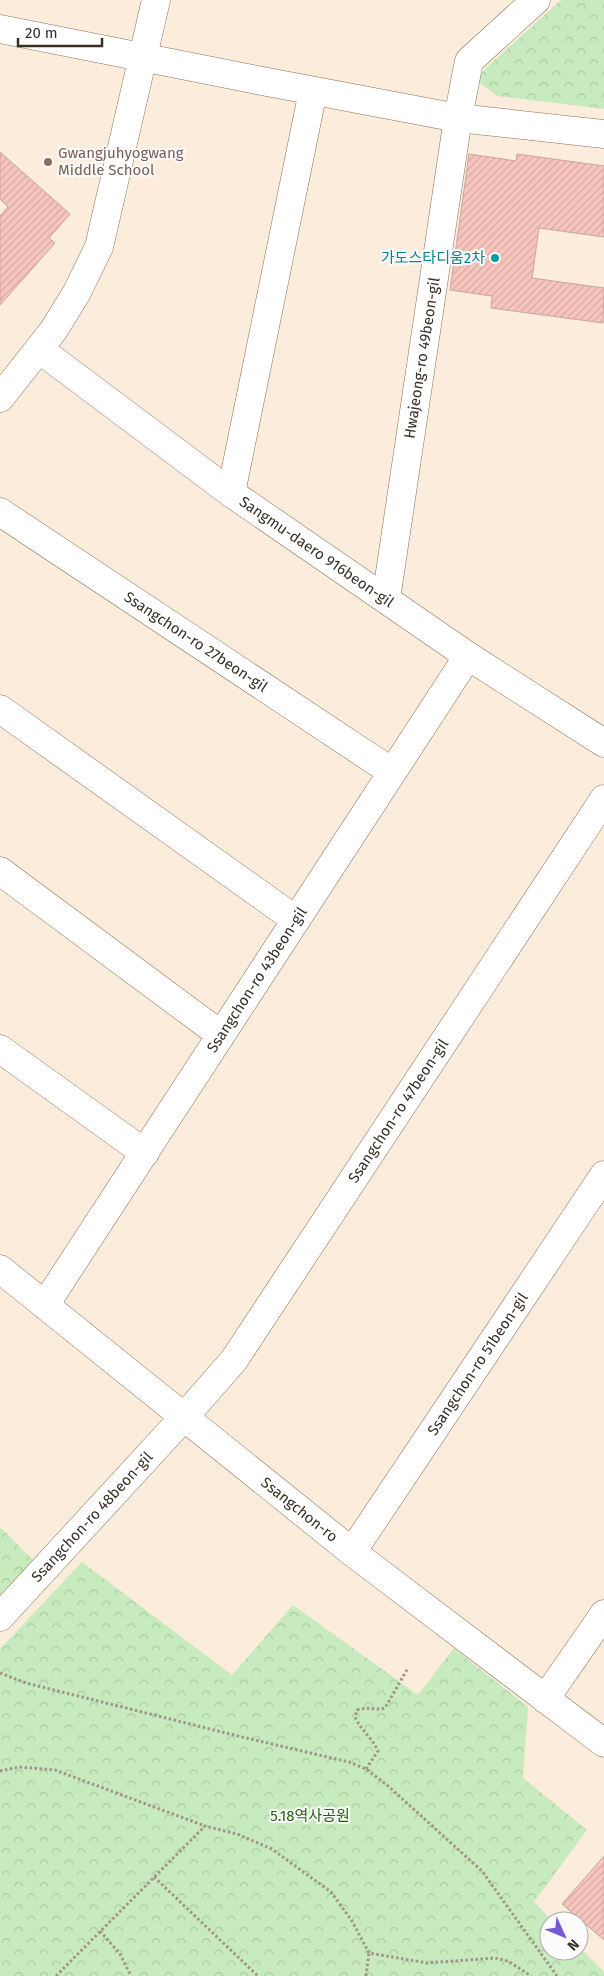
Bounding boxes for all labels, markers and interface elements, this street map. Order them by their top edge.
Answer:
scale bar [18,15,101,47]
text: 20 m [25,24,58,42]
place label: Gwangjuhyogwang Middle School [58,144,184,179]
marker: Gwangjuhyogwang Middle School [42,156,54,168]
place label: 가도스타디움2차 [381,249,485,267]
marker: 가도스타디움2차 [489,252,501,264]
street label: Hwajeong-ro 49beon-gil [400,275,444,440]
street label: Sangmu-daero 916beon-gil [236,493,398,612]
street label: Ssangchon-ro 27beon-gil [121,588,271,696]
street label: Ssangchon-ro 43beon-gil [203,903,311,1056]
street label: Ssangchon-ro 47beon-gil [344,1035,453,1186]
street label: Ssangchon-ro 51beon-gil [424,1289,532,1439]
street label: Ssangchon-ro 48beon-gil [28,1448,157,1586]
street label: Ssangchon-ro [257,1473,341,1546]
park label: 5.18역사공원 [270,1807,350,1825]
north arrow [539,1911,589,1961]
text: N [564,1935,582,1954]

